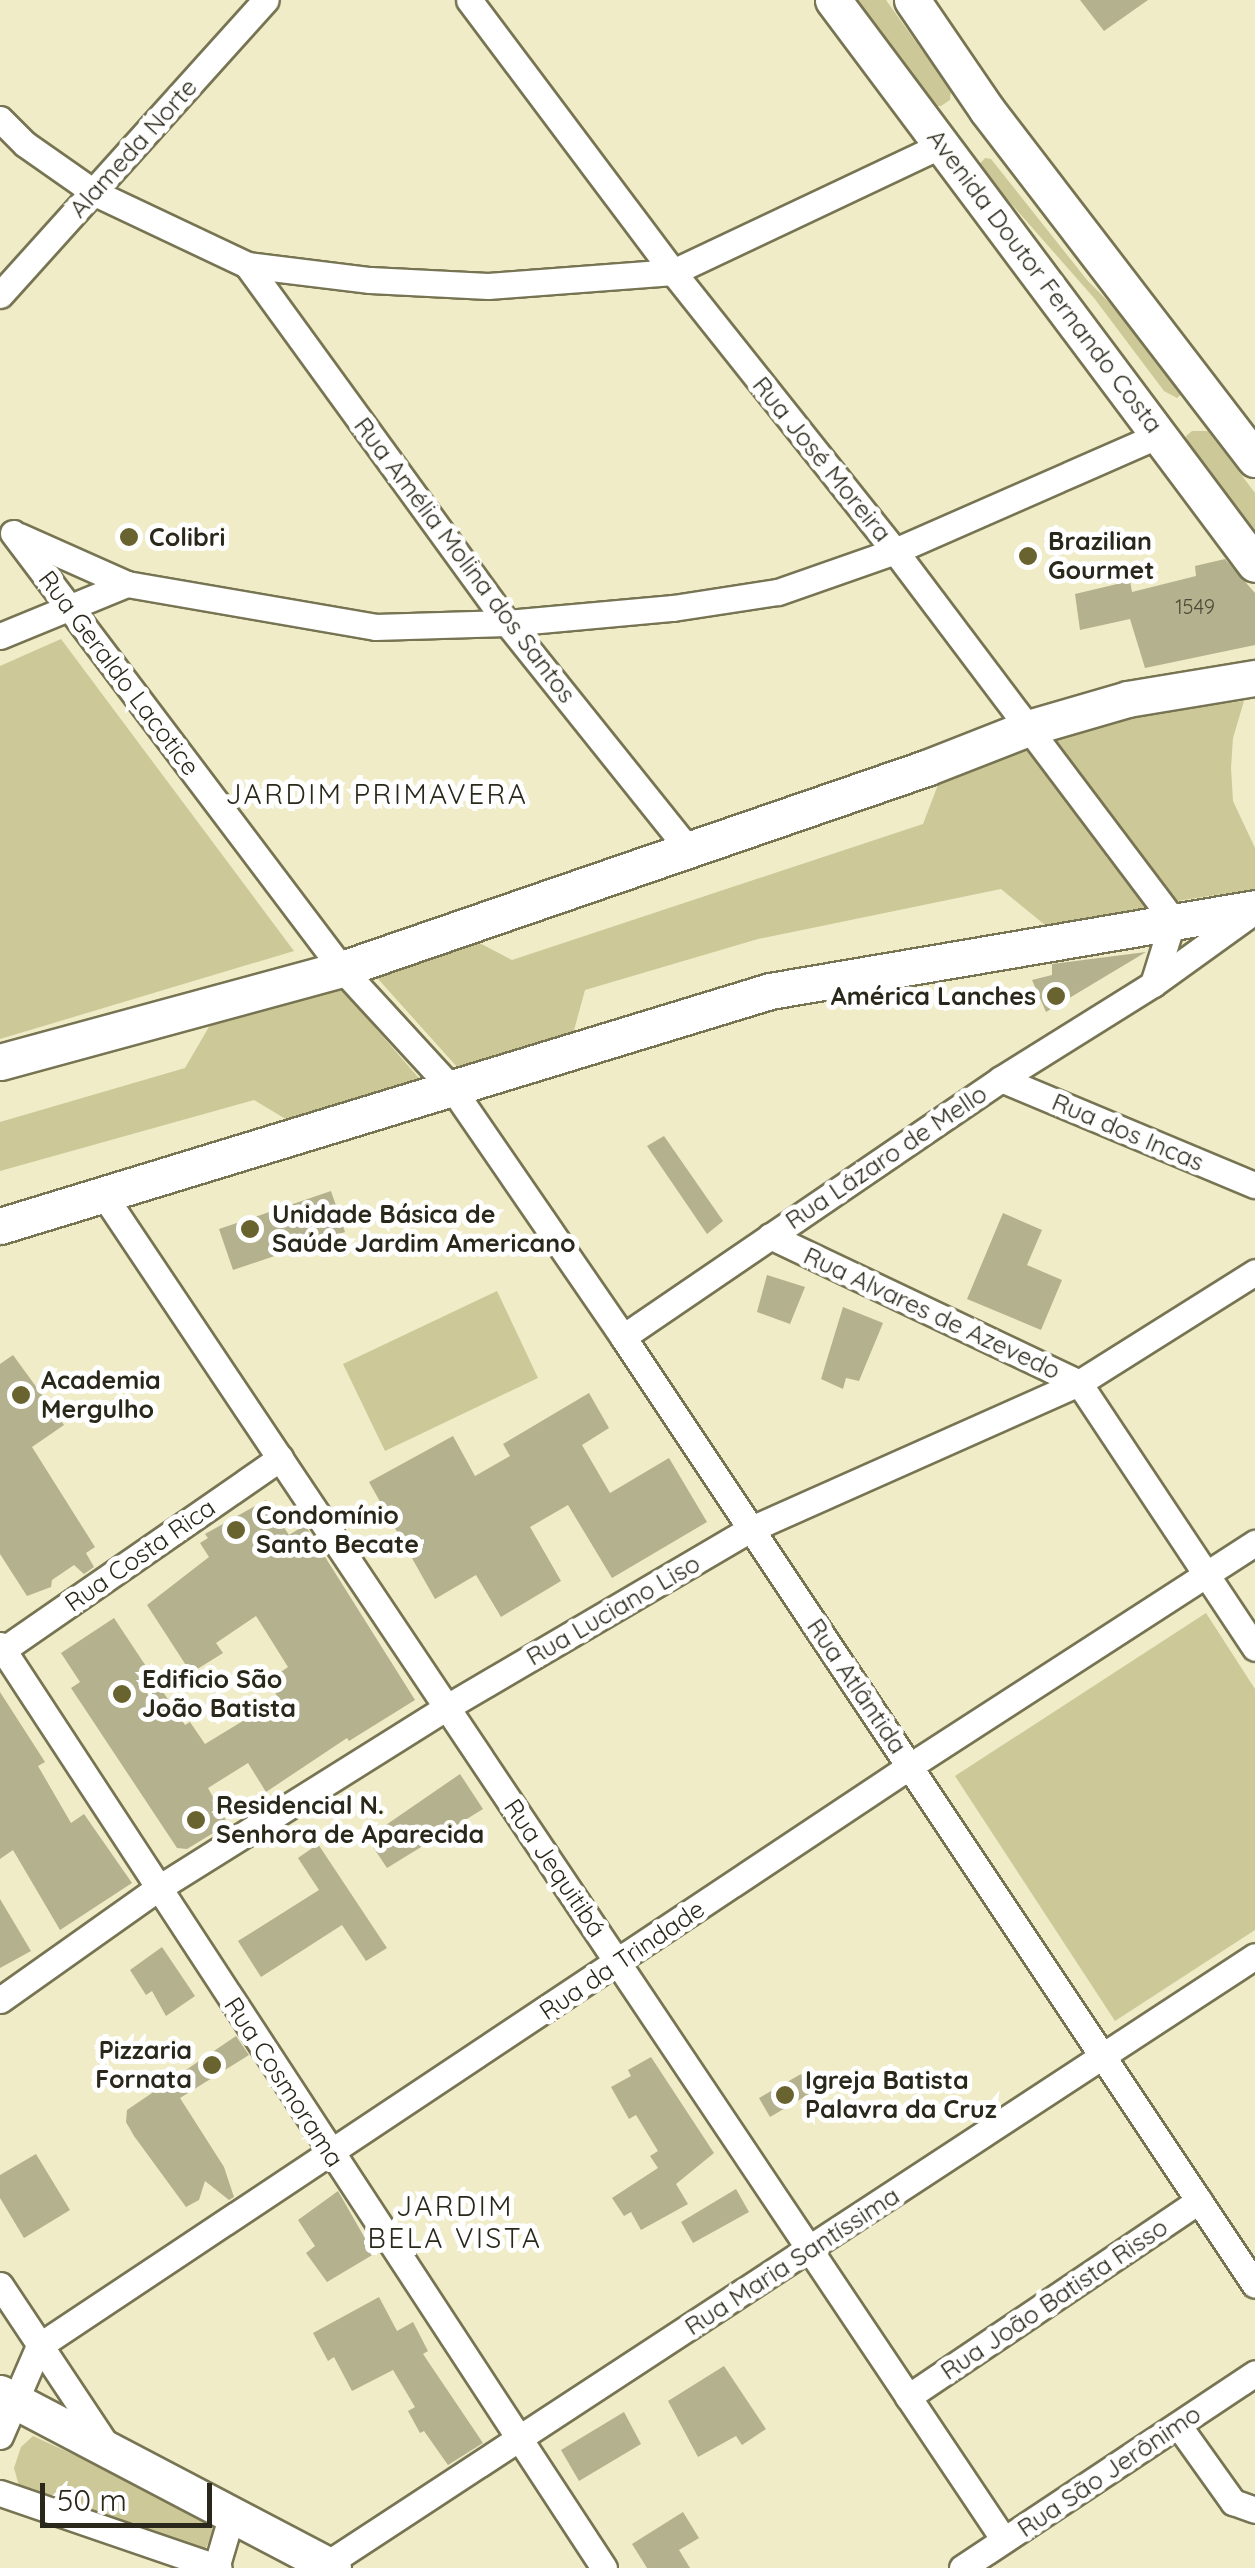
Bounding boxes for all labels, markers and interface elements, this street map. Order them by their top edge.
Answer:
street label: Alameda Norte [63,72,203,224]
street label: Avenida Doutor Fernando Costa [921,123,1169,439]
street label: Rua José Moreira [746,370,898,548]
street label: Rua Amélia Molina dos Santos [348,411,582,709]
place label: Colibri [149,522,225,552]
marker: Colibri [118,526,140,548]
place label: Brazilian Gourmet [1048,527,1155,586]
marker: Brazilian Gourmet [1017,545,1039,567]
street label: Rua Geraldo Lacotice [32,565,206,781]
house number: 1549 [1175,594,1215,618]
district label: JARDIM PRIMAVERA [226,777,528,811]
place label: América Lanches [831,981,1036,1011]
marker: América Lanches [1045,985,1067,1007]
street label: Rua Lázaro de Mello [780,1078,992,1236]
street label: Rua dos Incas [1048,1087,1208,1177]
place label: Unidade Básica de Saúde Jardim Americano [272,1200,576,1259]
marker: Unidade Básica de Saúde Jardim Americano [237,1216,263,1242]
street label: Rua Alvares de Azevedo [799,1240,1065,1386]
place label: Academia Mergulho [41,1366,161,1425]
marker: Academia Mergulho [10,1384,32,1406]
street label: Rua Costa Rica [59,1492,221,1618]
place label: Condomínio Santo Becate [256,1501,419,1560]
marker: Condomínio Santo Becate [225,1519,247,1541]
street label: Rua Luciano Liso [521,1548,705,1672]
street label: Rua Atlântida [801,1613,913,1759]
place label: Edificio São João Batista [142,1665,296,1724]
marker: Edificio São João Batista [111,1683,133,1705]
place label: Residencial N. Senhora de Aparecida [216,1791,484,1850]
street label: Rua Jequitibá [498,1793,612,1943]
marker: Residencial N. Senhora de Aparecida [185,1809,207,1831]
street label: Rua da Trindade [534,1894,710,2026]
street label: Rua Cosmorama [218,1992,350,2172]
place label: Pizzaria Fornata [95,2036,192,2095]
marker: Pizzaria Fornata [201,2054,223,2076]
place label: Igreja Batista Palavra da Cruz [805,2066,997,2125]
marker: Igreja Batista Palavra da Cruz [774,2084,796,2106]
street label: Rua Maria Santíssima [679,2180,905,2342]
district label: JARDIM BELA VISTA [368,2189,542,2255]
street label: Rua João Batista Risso [935,2212,1173,2386]
street label: Rua São Jerônimo [1012,2399,1206,2543]
scale bar [45,2463,218,2525]
text: 50 m [57,2481,127,2519]

